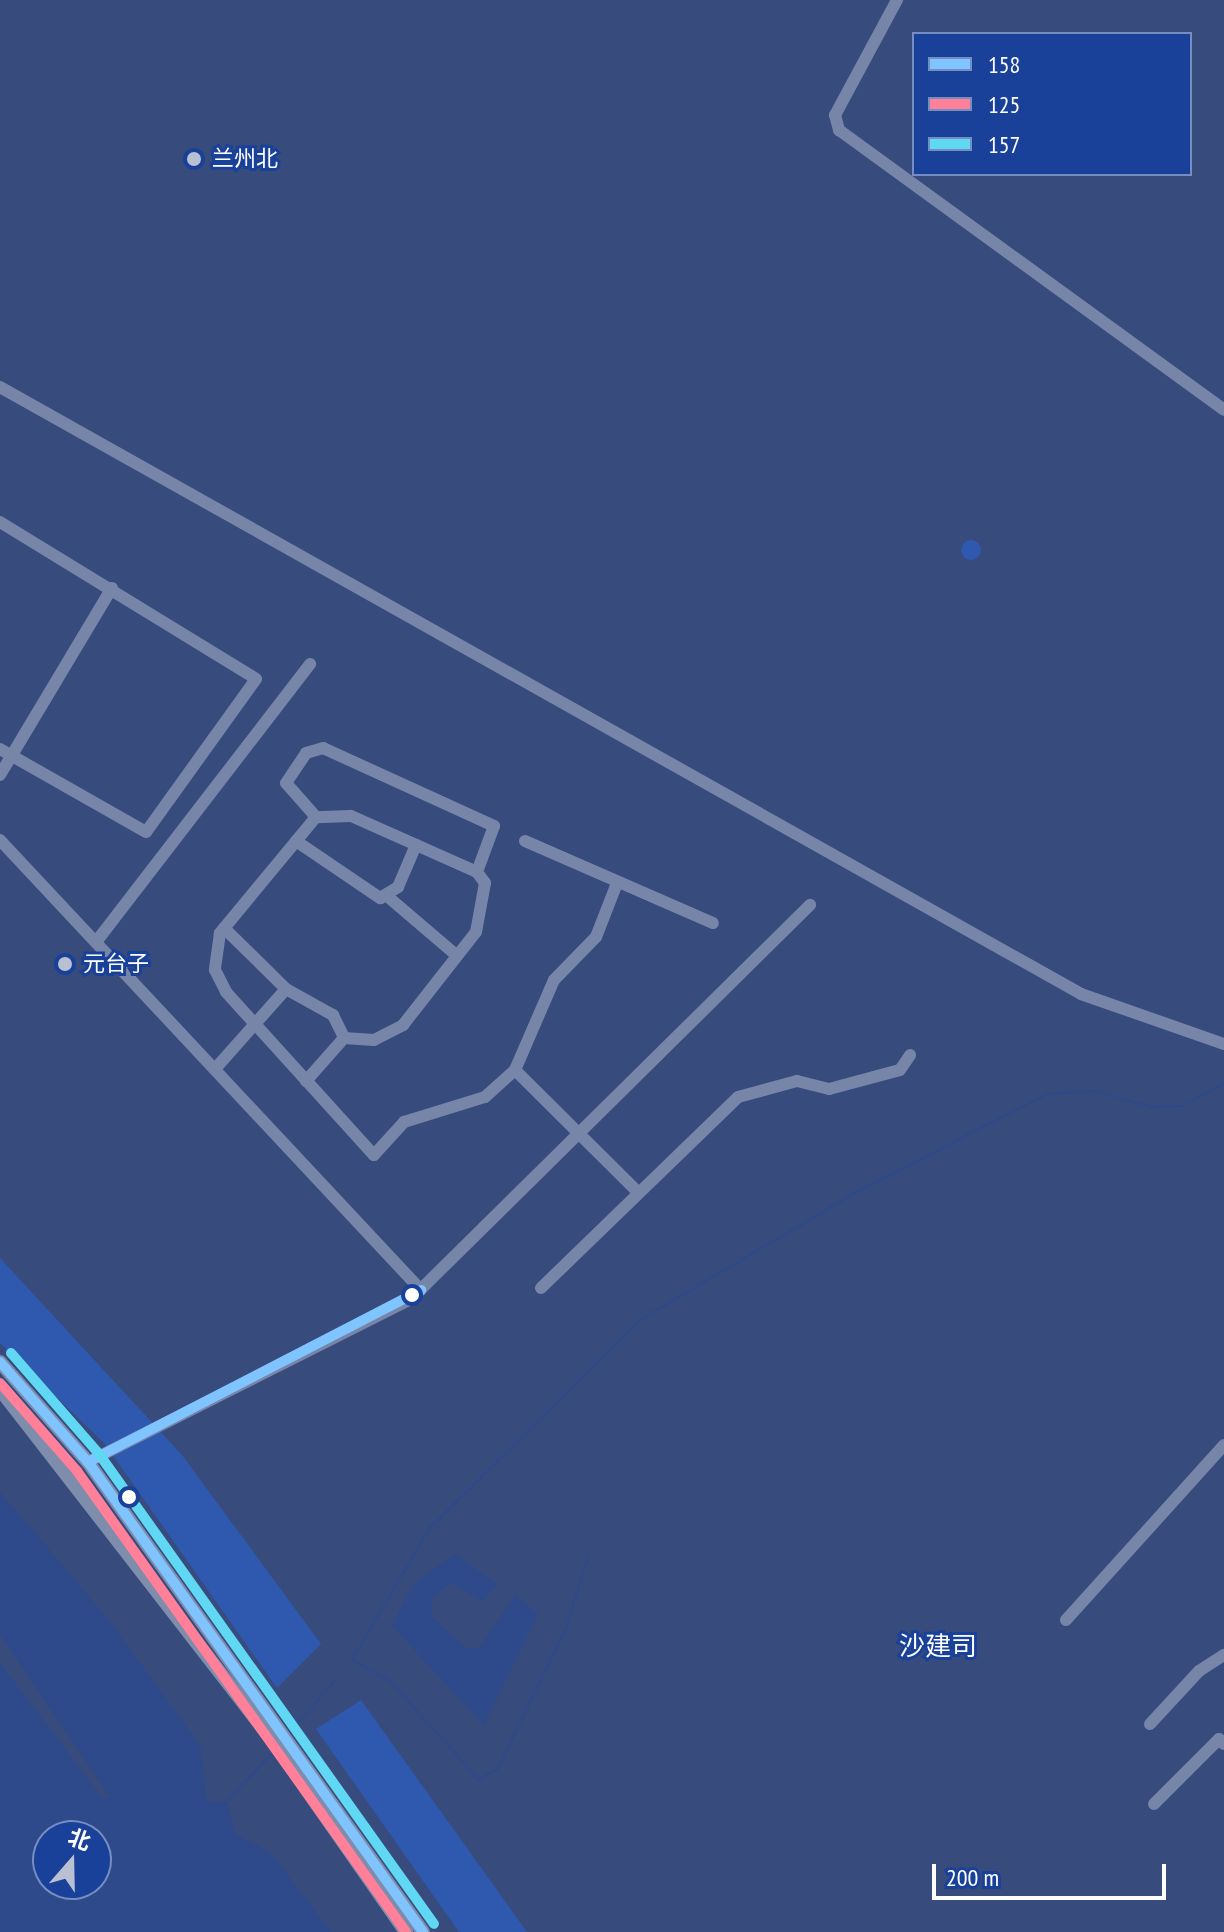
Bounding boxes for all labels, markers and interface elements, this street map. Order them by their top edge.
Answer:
legend [912,32,1192,176]
text: 158 [988,49,1020,80]
text: 125 [988,89,1020,120]
text: 157 [988,129,1020,160]
place label: 兰州北 [212,146,278,172]
marker: 兰州北 [183,148,205,170]
place label: 元台子 [83,951,149,977]
marker: 元台子 [54,953,76,975]
unlabelled marker [404,1287,420,1303]
unlabelled marker [121,1489,137,1505]
district label: 沙建司 [899,1630,977,1662]
north arrow [32,1820,112,1900]
text: 北 [64,1822,95,1856]
scale bar [936,1848,1170,1898]
text: 200 m [946,1862,999,1893]

